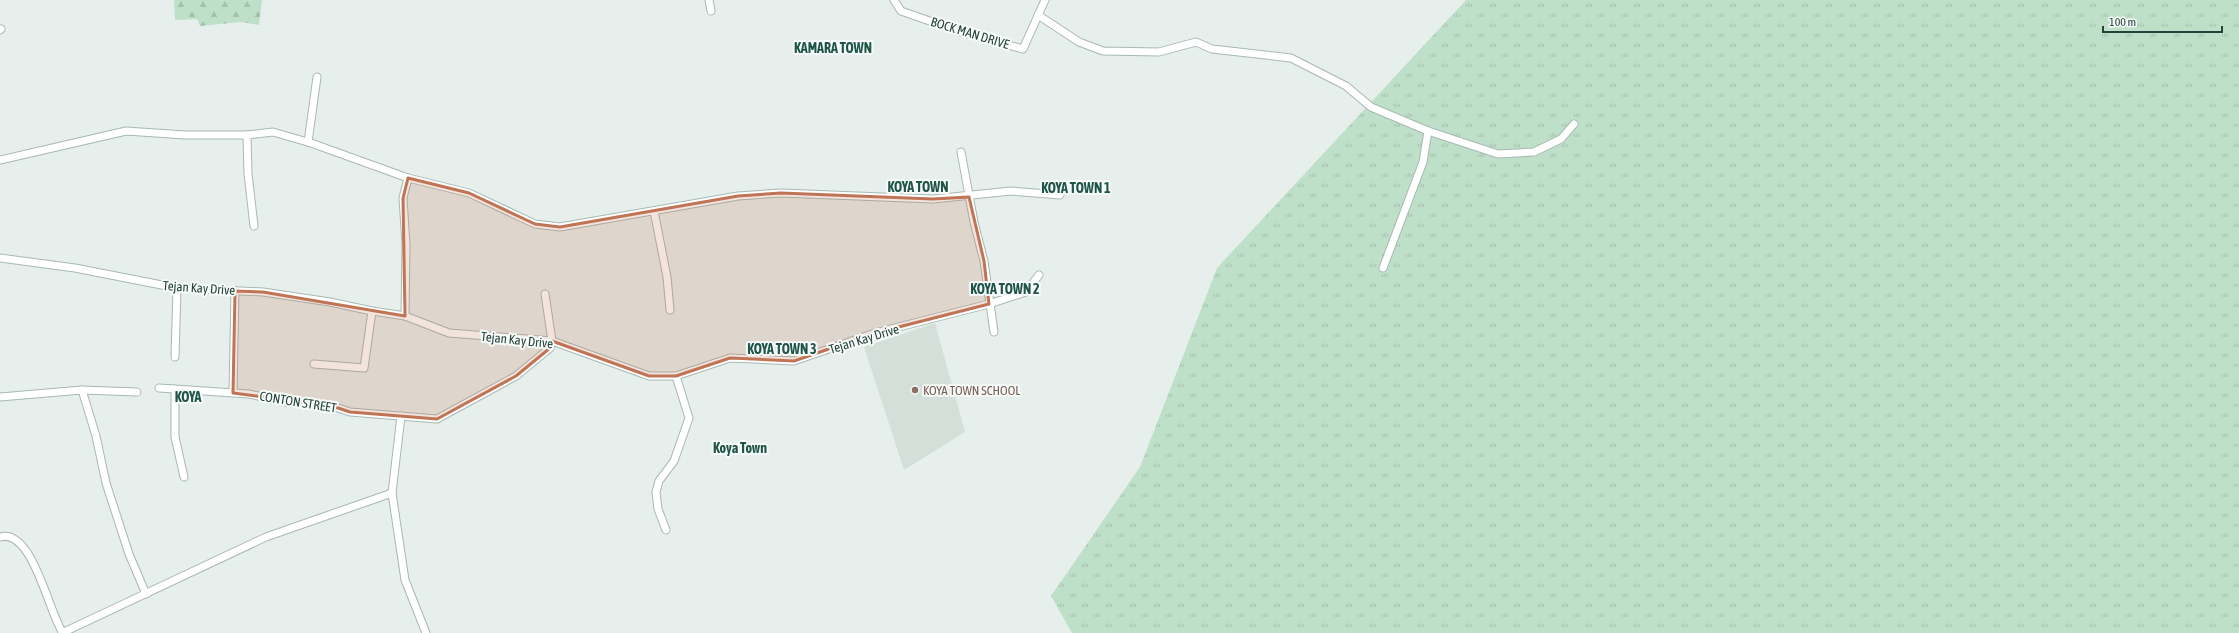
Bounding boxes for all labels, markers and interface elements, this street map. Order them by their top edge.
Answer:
scale bar [2103,8,2222,34]
street label: BOCK MAN DRIVE [929,14,1011,52]
text: 100 m [2109,15,2136,29]
district label: KAMARA TOWN [794,40,872,56]
district label: KOYA TOWN [888,179,948,195]
district label: KOYA TOWN 1 [1041,180,1111,196]
street label: Tejan Kay Drive [162,278,236,298]
district label: KOYA TOWN 2 [970,281,1040,297]
street label: Tejan Kay Drive [827,321,901,357]
street label: Tejan Kay Drive [480,329,554,351]
district label: KOYA TOWN 3 [747,341,817,357]
place label: KOYA TOWN SCHOOL [923,383,1020,398]
marker: KOYA TOWN SCHOOL [910,385,920,395]
district label: KOYA [175,389,201,405]
street label: CONTON STREET [258,389,338,416]
district label: Koya Town [713,440,767,456]

